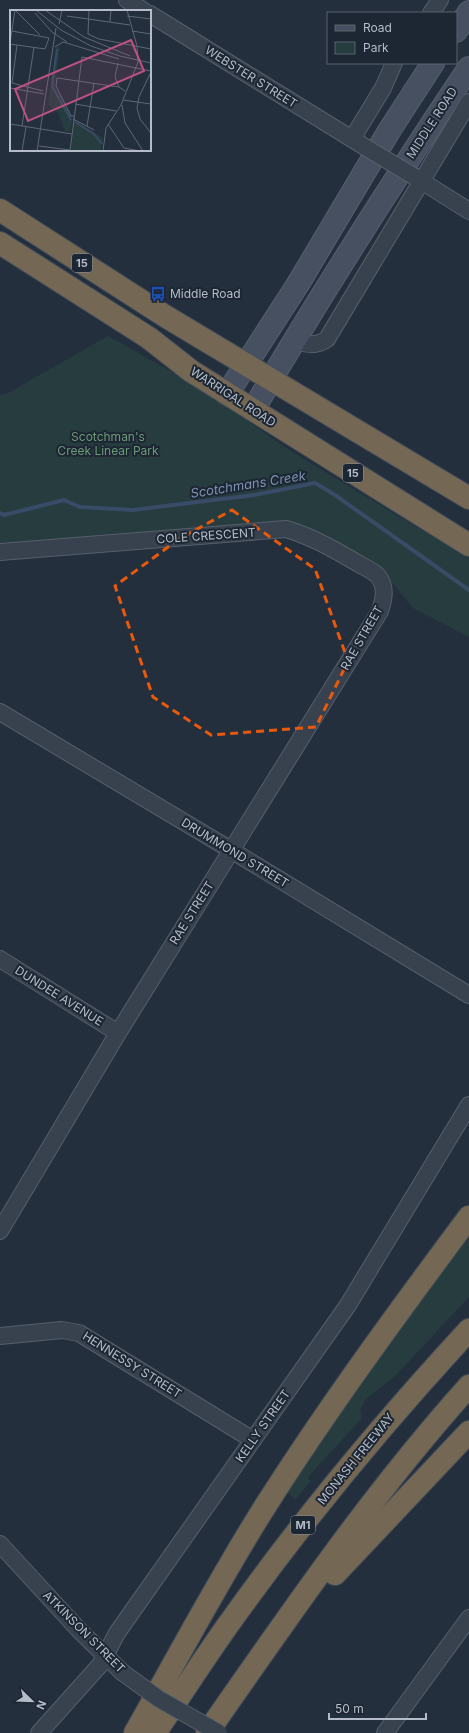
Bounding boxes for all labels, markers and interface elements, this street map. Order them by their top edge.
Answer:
inset map [10,10,151,151]
legend [327,12,457,64]
text: Road [363,20,392,35]
text: Park [363,40,389,55]
street label: WEBSTER STREET [202,42,300,111]
street label: MIDDLE ROAD [403,84,460,161]
road number: 15 [72,254,92,272]
bus stop icon: Middle Road [149,285,167,303]
place label: Middle Road [170,286,241,301]
street label: WARRIGAL ROAD [188,363,279,430]
park label: Scotchman's Creek Linear Park [57,429,159,458]
road number: 15 [343,464,363,482]
water label: Scotchmans Creek [189,467,308,501]
street label: COLE CRESCENT [156,525,256,546]
street label: RAE STREET [337,603,386,673]
street label: DRUMMOND STREET [179,815,292,891]
street label: RAE STREET [166,878,217,947]
street label: DUNDEE AVENUE [12,962,106,1029]
street label: HENNESSY STREET [80,1328,185,1401]
street label: KELLY STREET [232,1386,293,1465]
street label: MONASH FREEWAY [314,1410,397,1507]
road number: M1 [291,1516,315,1534]
street label: ATKINSON STREET [40,1587,129,1676]
north arrow [12,1681,52,1721]
scale bar [329,1695,426,1721]
text: N [33,1698,49,1712]
text: 50 m [335,1701,364,1716]

